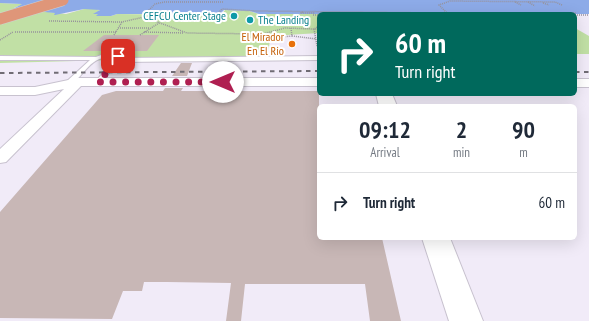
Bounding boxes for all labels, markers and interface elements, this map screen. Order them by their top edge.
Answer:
place label: CEFCU Center Stage [143,8,226,23]
marker: CEFCU Center Stage [229,11,239,21]
place label: The Landing [258,12,309,27]
marker: The Landing [245,15,255,25]
text: 60 m [395,24,446,61]
icon: right [329,28,381,80]
place label: El Mirador En El Rio [242,29,285,58]
pin [101,39,135,73]
marker: El Mirador En El Rio [287,39,297,49]
icon: arrive [107,45,129,67]
text: Turn right [395,60,455,83]
position arrow [202,61,244,103]
text: 09:12 [359,114,411,145]
text: 2 [456,114,467,145]
text: 90 [512,114,535,145]
text: Arrival [370,144,400,161]
text: min [453,144,470,161]
text: m [519,144,528,161]
icon: right [329,192,351,214]
text: Turn right [363,193,415,212]
text: 60 m [539,193,565,212]

